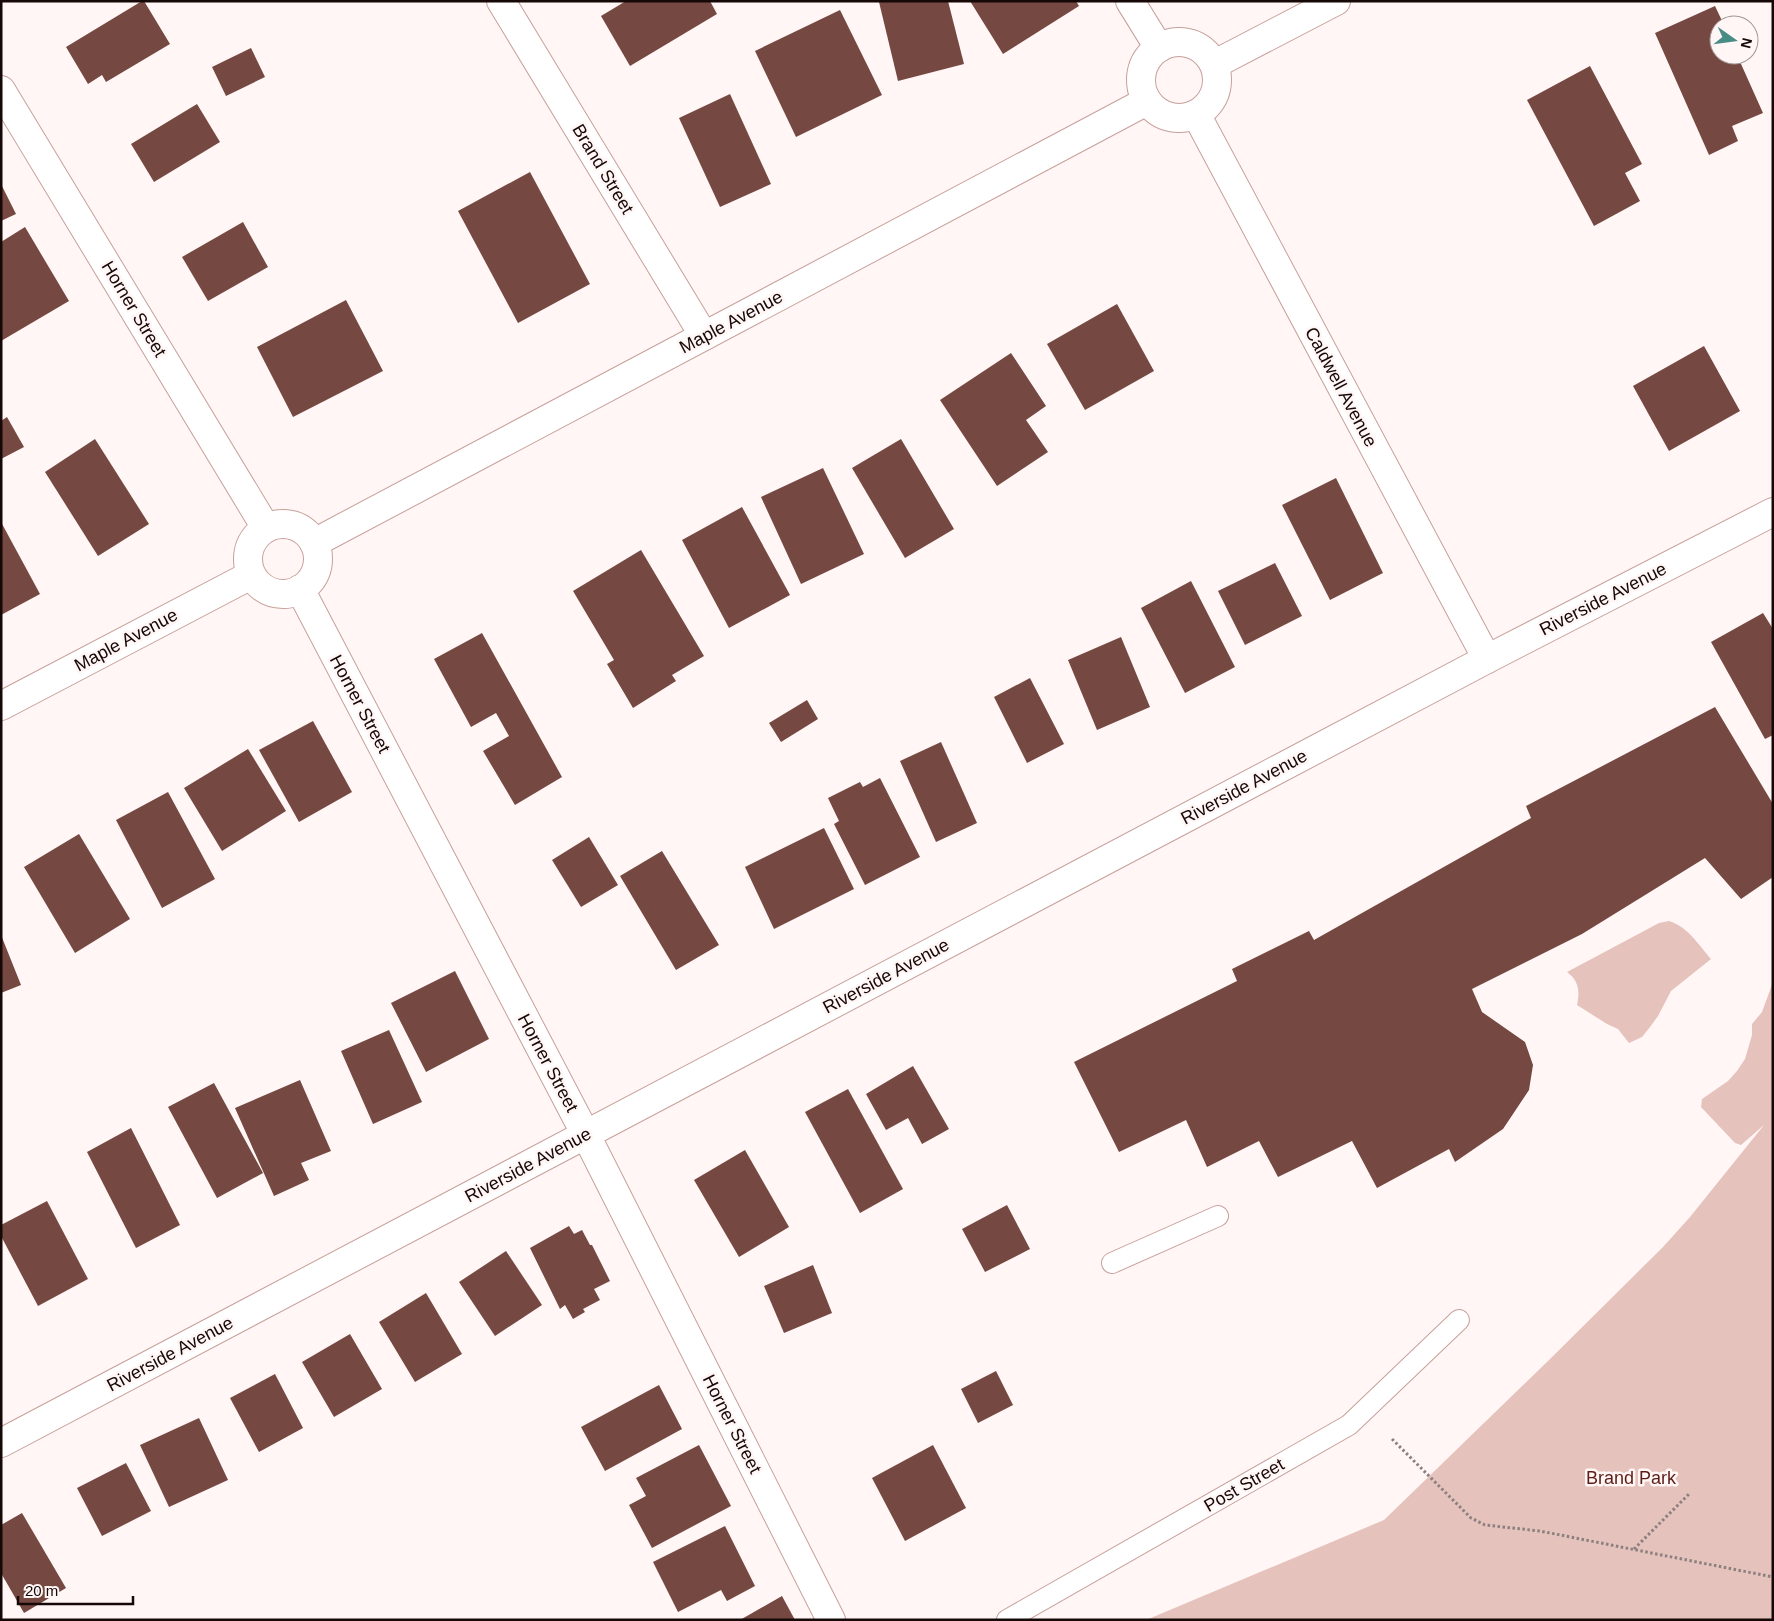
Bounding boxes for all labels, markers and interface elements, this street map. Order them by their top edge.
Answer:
north arrow [1709,15,1759,65]
text: N [1738,36,1756,50]
street label: Brand Street [568,121,638,217]
street label: Horner Street [98,258,170,360]
street label: Maple Avenue [676,286,786,358]
street label: Caldwell Avenue [1301,324,1381,450]
street label: Riverside Avenue [1536,558,1670,640]
street label: Maple Avenue [71,604,181,676]
street label: Horner Street [326,652,394,756]
street label: Riverside Avenue [1178,745,1310,829]
street label: Riverside Avenue [820,934,952,1018]
street label: Horner Street [514,1011,582,1115]
street label: Riverside Avenue [462,1123,594,1207]
street label: Riverside Avenue [104,1312,236,1396]
street label: Horner Street [699,1371,765,1477]
street label: Post Street [1200,1454,1288,1516]
park label: Brand Park [1586,1468,1677,1488]
scale bar [18,1574,132,1606]
text: 20 m [25,1582,58,1599]

